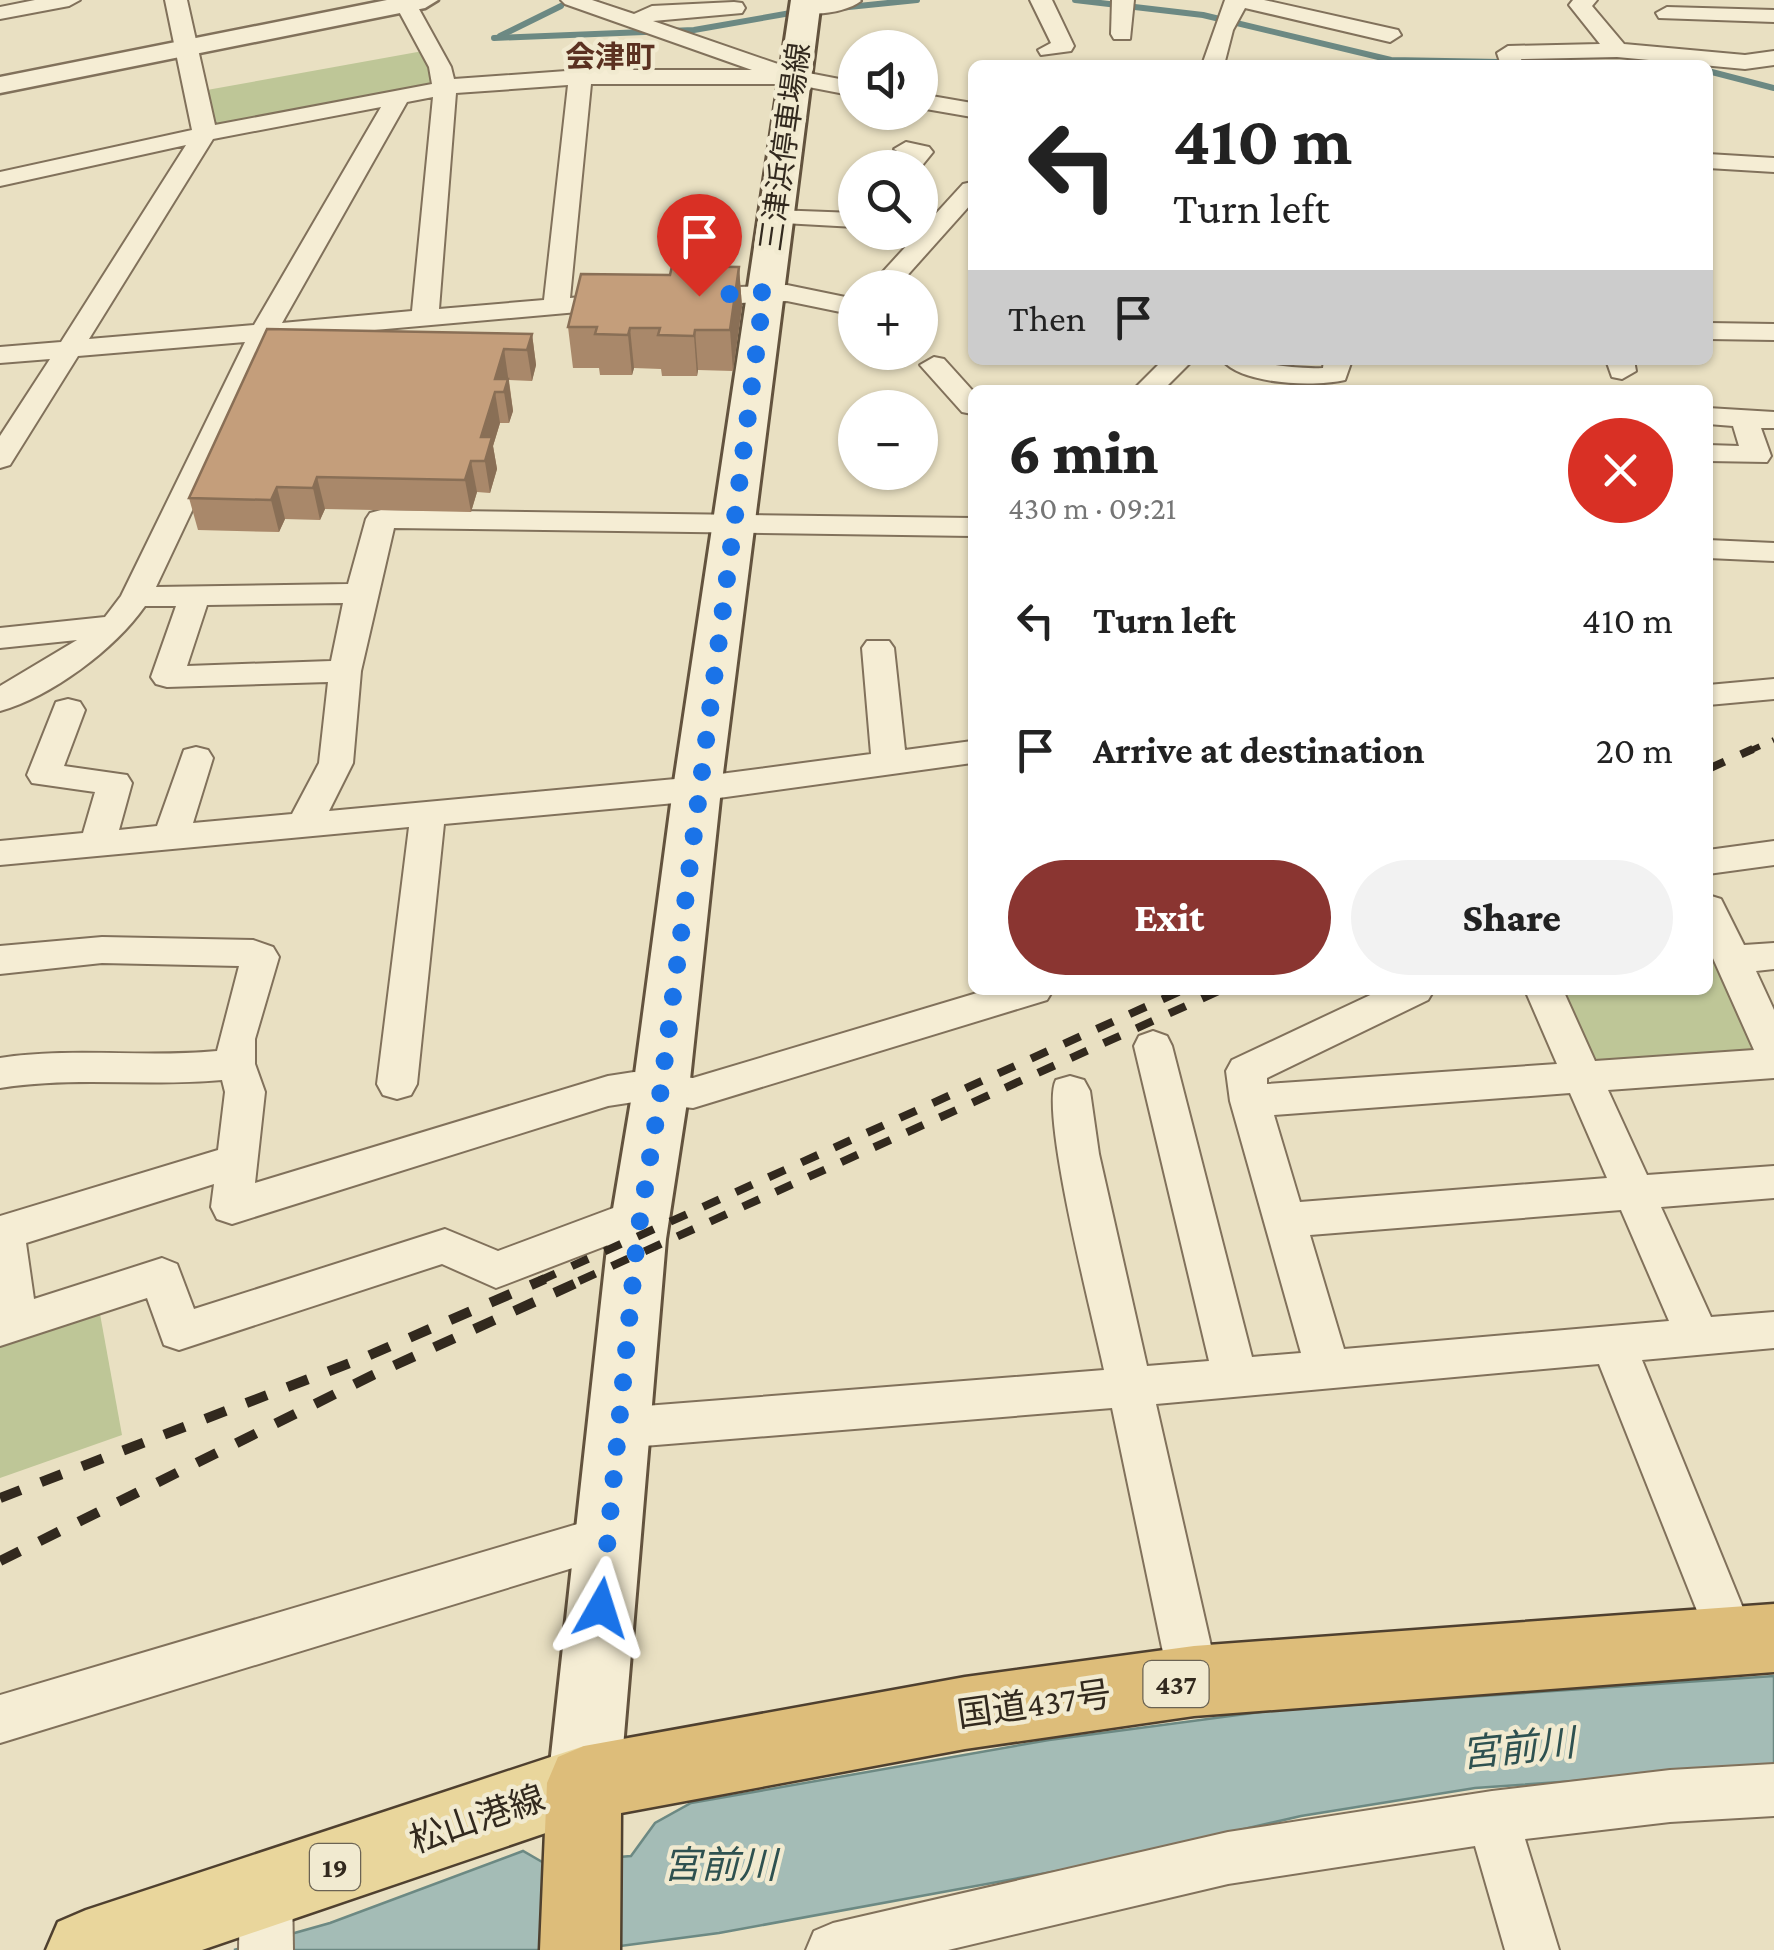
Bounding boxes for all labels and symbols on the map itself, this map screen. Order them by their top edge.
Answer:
district label: 会津町 [565,40,655,73]
street label: 三津浜停車場線 [754,41,815,253]
pin [657,194,742,297]
position arrow [549,1556,653,1660]
road number: 437 [1144,1661,1208,1707]
street label: 国道437号 [955,1674,1113,1735]
water label: 宮前川 [1459,1721,1581,1775]
street label: 松山港線 [405,1778,550,1861]
road number: 19 [310,1844,360,1890]
water label: 宮前川 [663,1844,781,1886]

